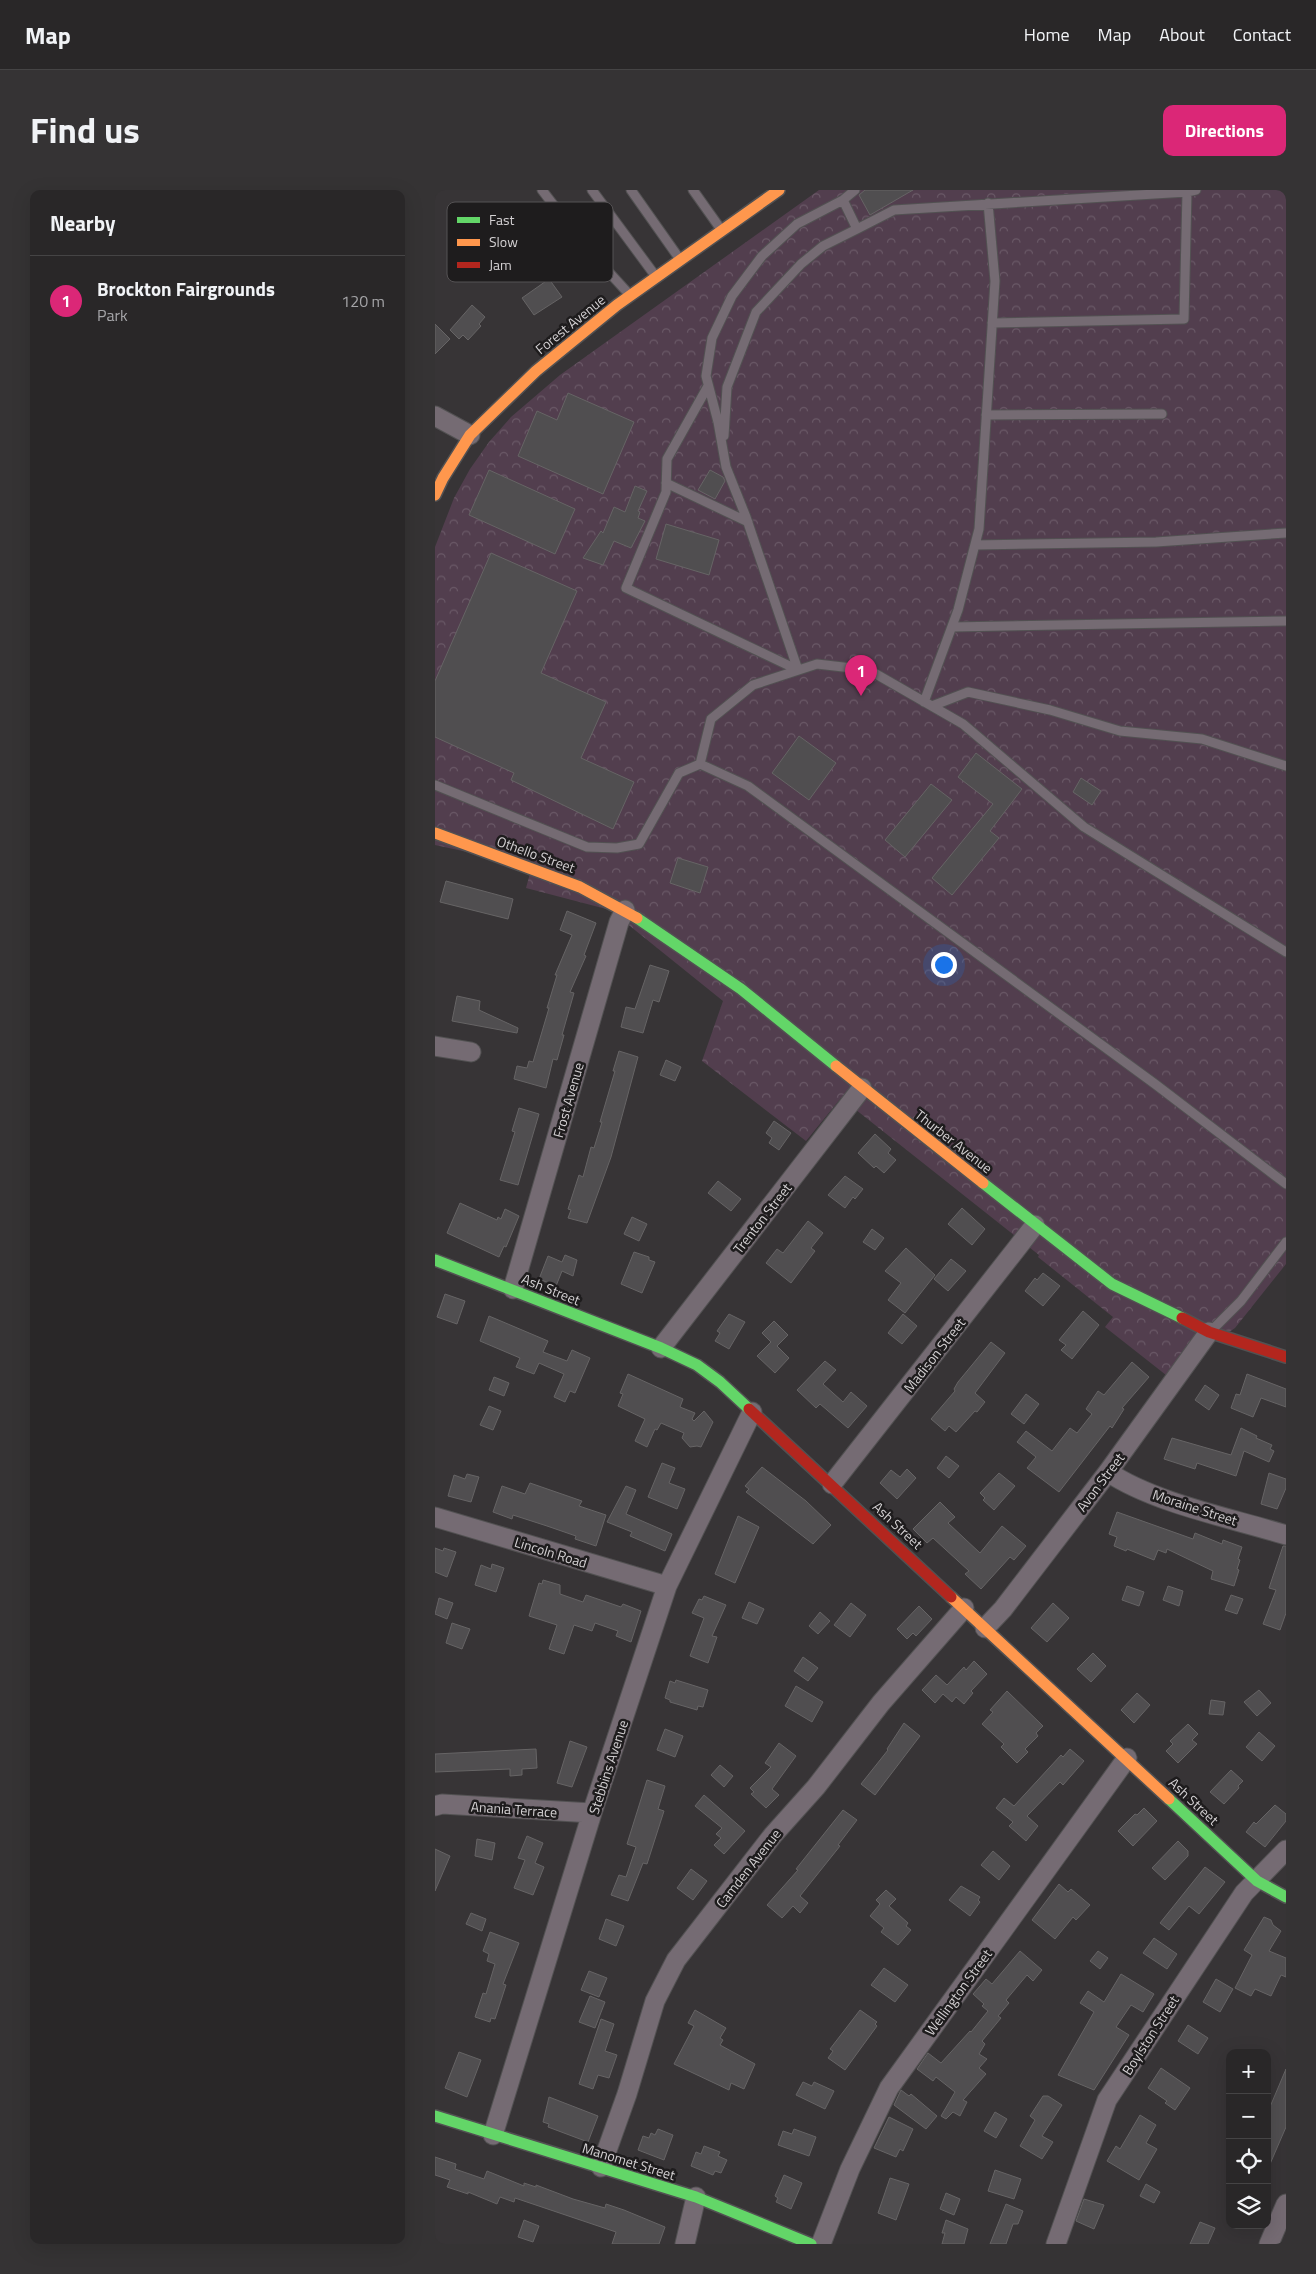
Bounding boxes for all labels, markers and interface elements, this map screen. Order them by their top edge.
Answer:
text: Map [25,17,71,53]
text: Home [1024,21,1070,48]
text: Map [1098,21,1131,48]
text: About [1159,21,1205,48]
text: Contact [1233,21,1291,48]
text: Find us [30,103,140,157]
button: Directions [1163,105,1286,156]
legend [447,202,613,282]
text: Nearby [50,207,115,239]
text: Fast [489,209,514,230]
text: Slow [489,231,518,252]
text: Jam [489,254,512,275]
text: Brockton Fairgrounds [97,274,275,303]
text: 1 [62,289,70,313]
text: 120 m [341,289,385,313]
street label: Forest Avenue [531,289,609,359]
text: Park [97,303,128,327]
pin: 1 [845,655,877,696]
street label: Othello Street [494,830,578,878]
your location [931,952,957,978]
street label: Frost Avenue [547,1060,589,1140]
street label: Thurber Avenue [911,1104,997,1178]
street label: Trenton Street [728,1178,796,1258]
street label: Ash Street [519,1268,584,1310]
street label: Madison Street [898,1313,970,1397]
street label: Avon Street [1071,1448,1129,1516]
street label: Moraine Street [1150,1483,1240,1531]
street label: Ash Street [868,1496,928,1554]
street label: Lincoln Road [512,1531,590,1573]
street label: Stebbins Avenue [583,1717,633,1817]
street label: Ash Street [1164,1772,1224,1830]
street label: Anania Terrace [470,1796,558,1822]
street label: Camden Avenue [710,1824,786,1912]
street label: Wellington Street [919,1944,997,2040]
street label: Boylston Street [1116,1991,1184,2079]
map controls [1226,2049,1271,2229]
button: + [1226,2049,1271,2094]
button: − [1226,2094,1271,2139]
street label: Manomet Street [580,2137,678,2185]
button: locate [1226,2139,1271,2184]
button: layers [1226,2184,1271,2229]

